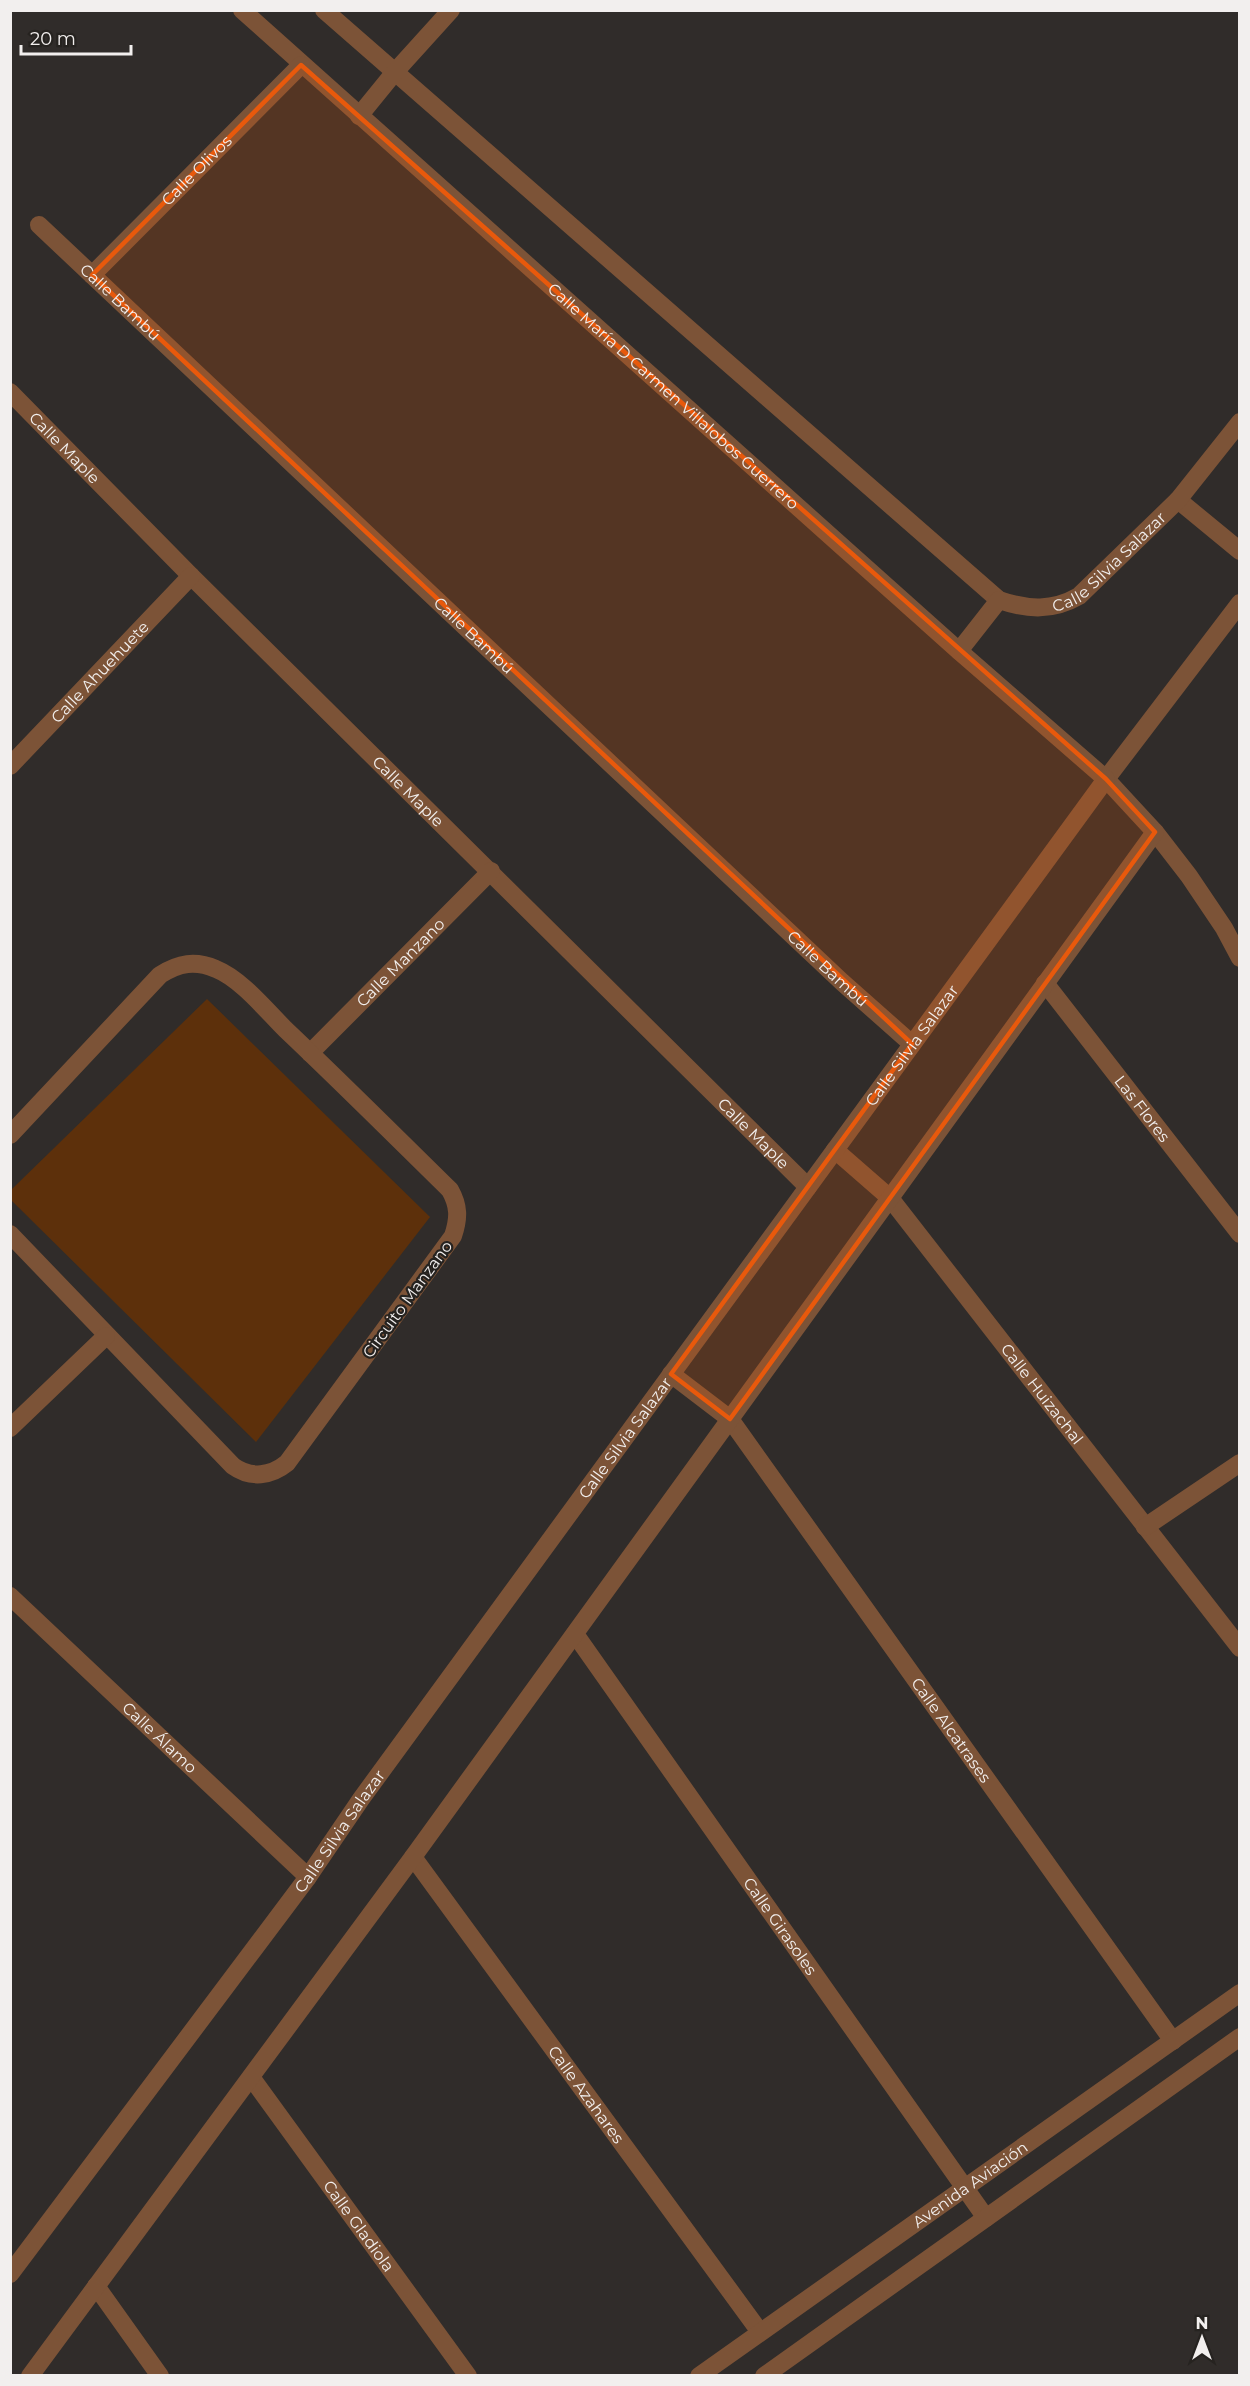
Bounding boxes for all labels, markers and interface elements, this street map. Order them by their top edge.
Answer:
scale bar [21,18,130,56]
text: 20 m [30,28,76,50]
street label: Calle Olivos [158,131,236,210]
street label: Calle Bambú [76,260,164,345]
street label: Calle María D Carmen Villalobos Guerrero [544,279,803,513]
street label: Calle Maple [25,408,104,488]
street label: Calle Silvia Salazar [1050,508,1170,616]
street label: Calle Bambú [430,593,518,678]
street label: Calle Ahuehuete [47,617,153,727]
street label: Calle Maple [368,752,448,831]
street label: Calle Manzano [353,914,449,1011]
street label: Calle Bambú [783,927,872,1011]
street label: Calle Silvia Salazar [861,981,962,1110]
street label: Las Flores [1110,1072,1174,1146]
street label: Calle Maple [714,1094,793,1173]
street label: Circuito Manzano [359,1237,456,1362]
street label: Calle Huizachal [997,1340,1087,1448]
street label: Calle Silvia Salazar [575,1374,676,1502]
street label: Calle Alcatrases [907,1674,995,1787]
street label: Calle Álamo [118,1698,201,1777]
street label: Calle Silvia Salazar [291,1766,389,1897]
street label: Calle Girasoles [739,1874,821,1979]
street label: Calle Azahares [544,2042,628,2147]
street label: Avenida Aviación [909,2137,1031,2232]
street label: Calle Gladiola [319,2177,398,2276]
north arrow [1172,2308,1232,2368]
text: N [1196,2314,1208,2333]

